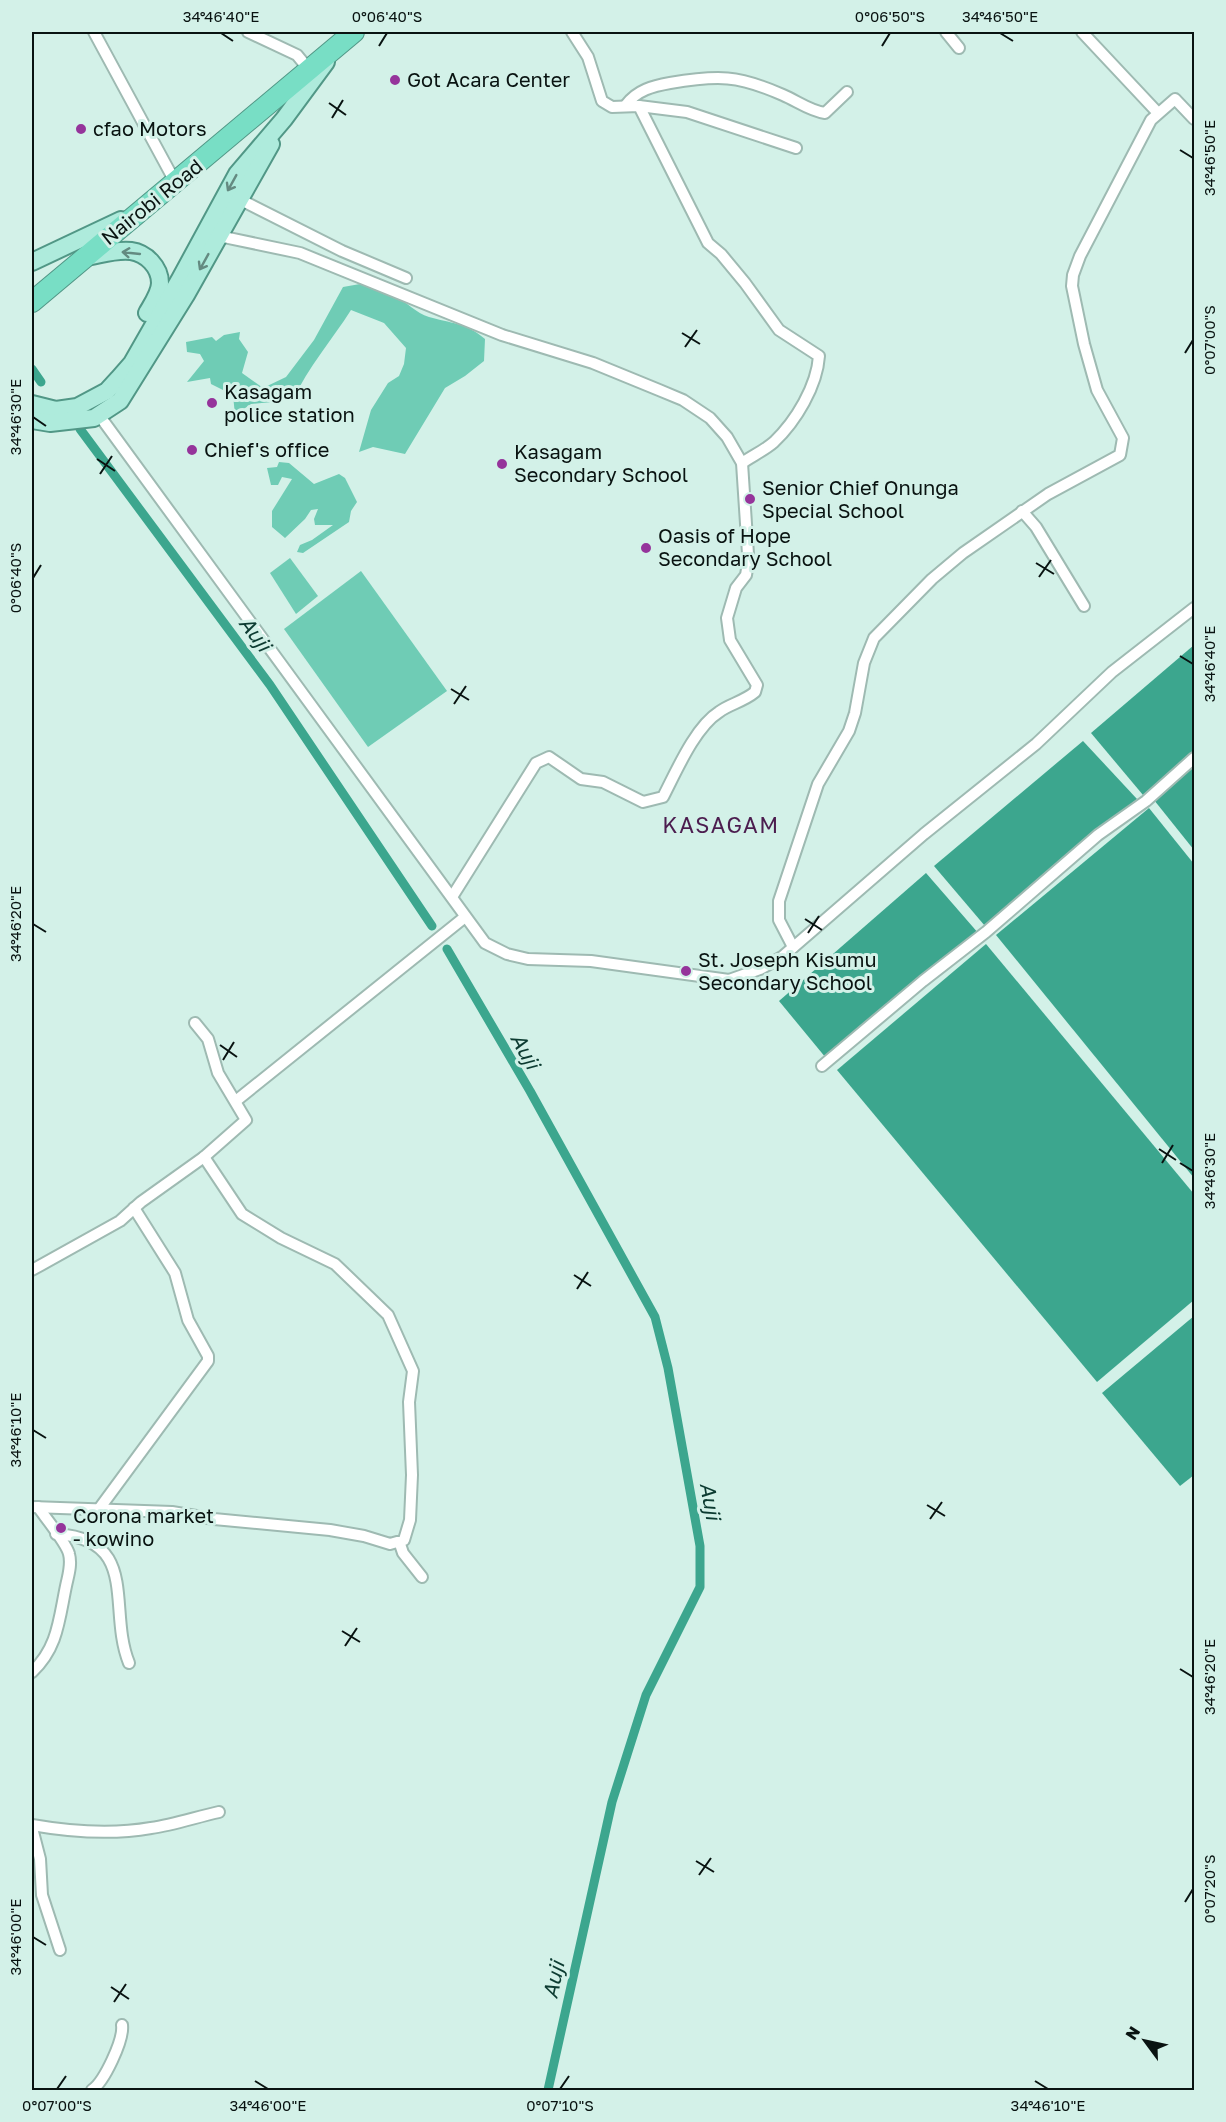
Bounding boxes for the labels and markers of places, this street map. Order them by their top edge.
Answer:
place label: Got Acara Center [407,67,570,91]
marker: Got Acara Center [388,73,402,87]
place label: cfao Motors [93,116,207,140]
marker: cfao Motors [74,122,88,136]
place label: Kasagam police station [224,379,355,426]
marker: Kasagam police station [205,396,219,410]
place label: Chief's office [204,437,329,461]
place label: Kasagam Secondary School [514,439,688,486]
marker: Chief's office [185,443,199,457]
marker: Kasagam Secondary School [495,457,509,471]
place label: Senior Chief Onunga Special School [762,475,959,522]
marker: Senior Chief Onunga Special School [743,492,757,506]
place label: Oasis of Hope Secondary School [658,523,832,570]
marker: Oasis of Hope Secondary School [639,541,653,555]
place label: St. Joseph Kisumu Secondary School [698,947,877,994]
marker: St. Joseph Kisumu Secondary School [679,964,693,978]
place label: Corona market - kowino [73,1503,214,1550]
marker: Corona market - kowino [54,1521,68,1535]

